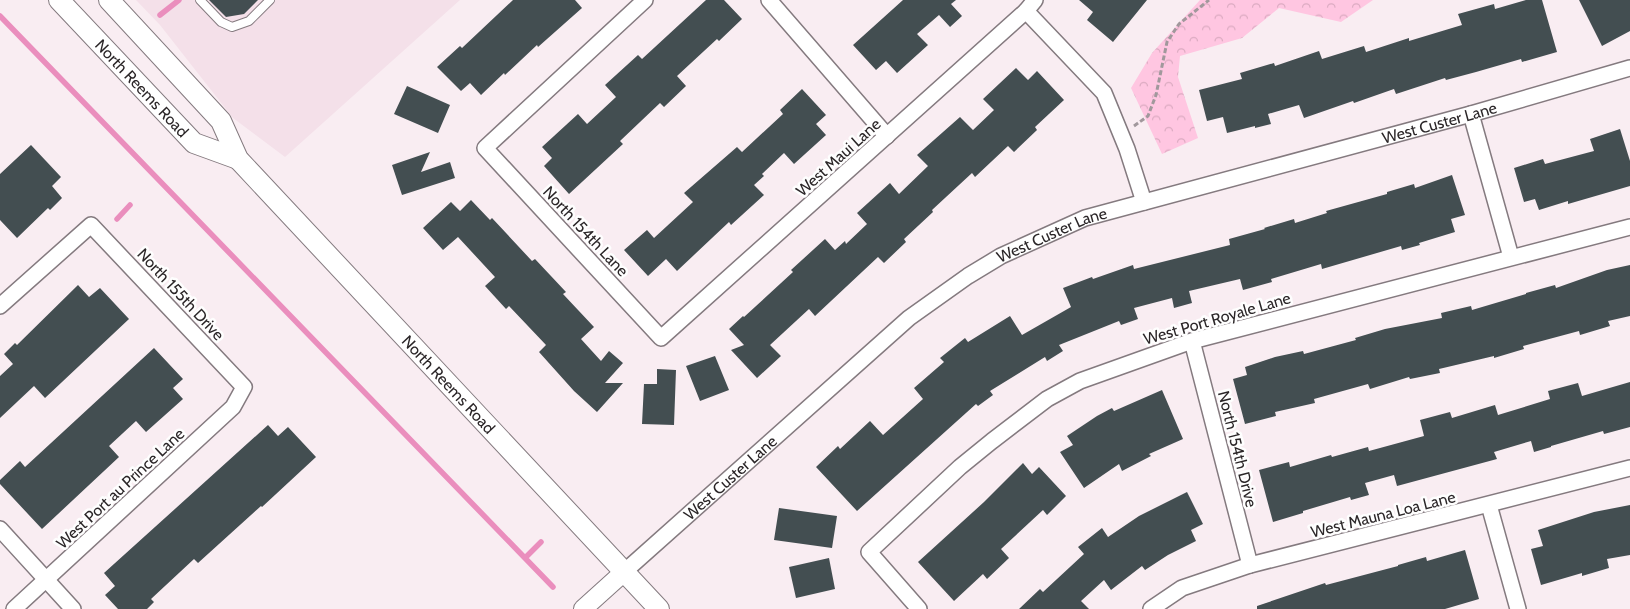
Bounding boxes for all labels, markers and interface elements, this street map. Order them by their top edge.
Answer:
street label: North Reems Road [91,35,192,141]
street label: West Custer Lane [1380,98,1499,148]
street label: West Maui Lane [792,114,884,200]
street label: North 154th Lane [539,182,632,280]
street label: West Custer Lane [994,204,1109,267]
street label: North 155th Drive [133,244,228,344]
street label: West Port Royale Lane [1141,288,1293,349]
street label: North Reems Road [398,332,499,438]
street label: North 154th Drive [1214,389,1261,509]
street label: West Port au Prince Lane [52,424,188,553]
street label: West Custer Lane [680,432,781,524]
street label: West Mauna Loa Lane [1309,487,1457,542]

